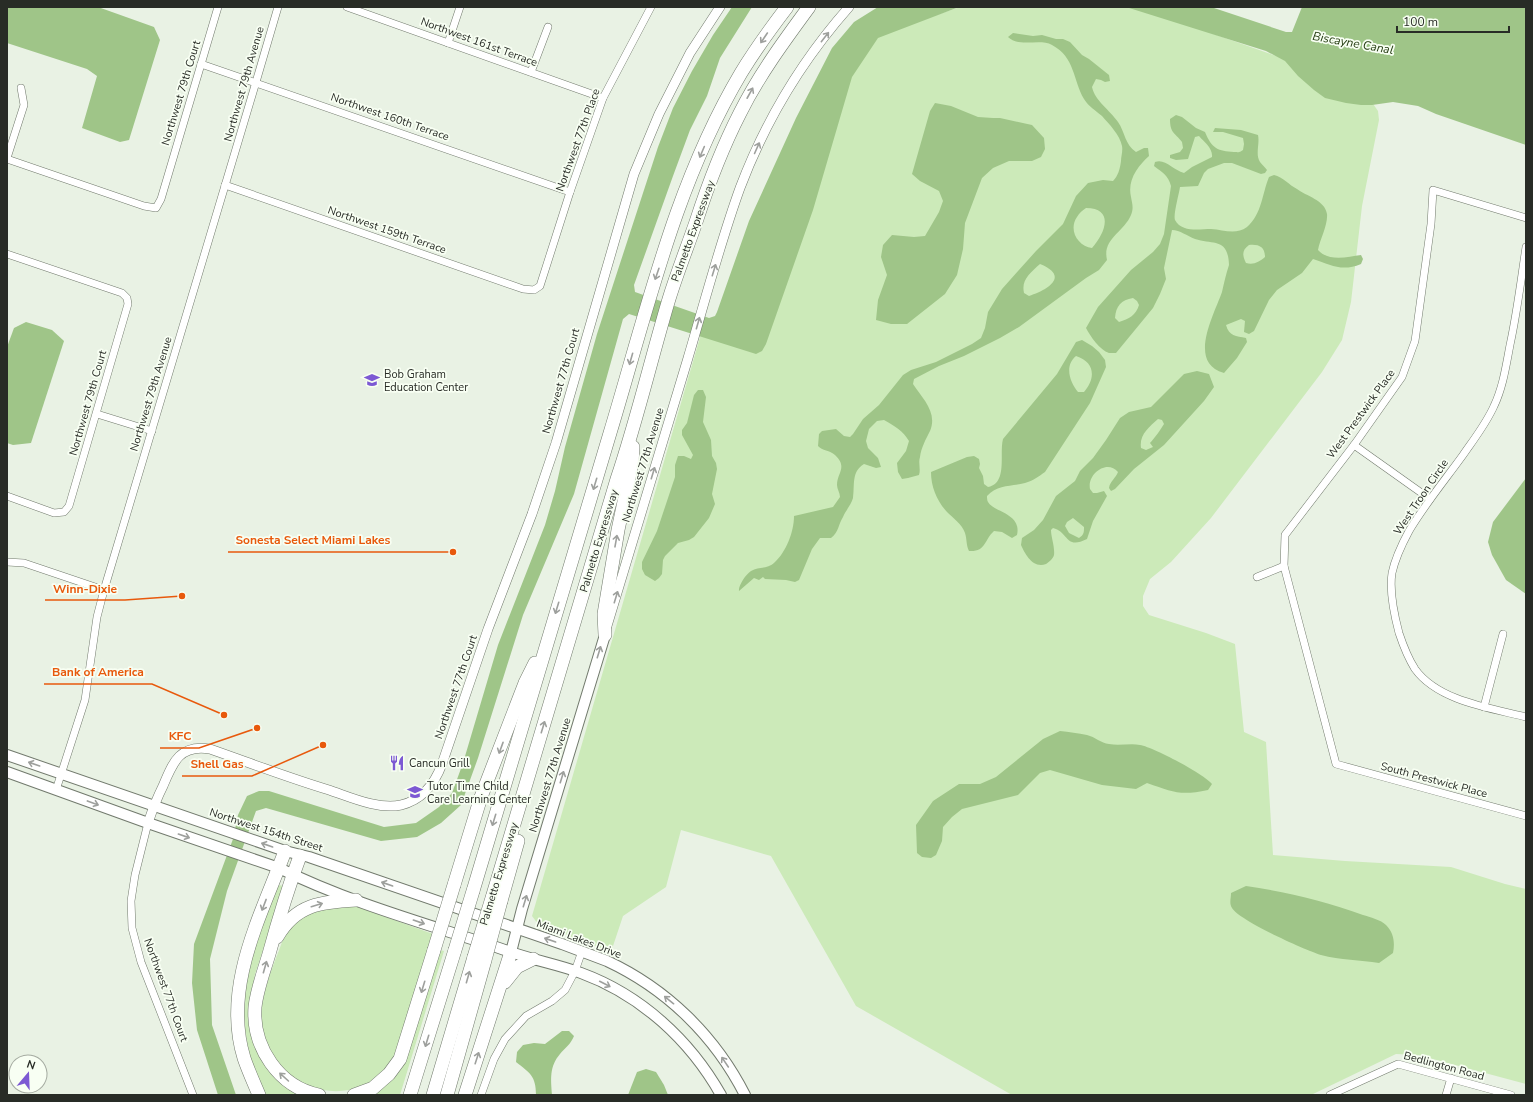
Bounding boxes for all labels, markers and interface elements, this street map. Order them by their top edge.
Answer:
scale bar [1397,8,1509,34]
street label: Northwest 161st Terrace [419,14,540,70]
text: 100 m [1403,14,1438,30]
street label: Northwest 79th Avenue [220,25,268,143]
water label: Biscayne Canal [1311,28,1395,58]
one-way arrow [821,31,829,42]
one-way arrow [760,33,768,44]
street label: Northwest 79th Court [158,39,204,147]
street label: Northwest 77th Place [552,86,604,194]
one-way arrow [747,87,755,99]
street label: Northwest 160th Terrace [329,90,451,144]
one-way arrow [754,142,762,154]
one-way arrow [698,146,705,158]
street label: Palmetto Expressway [668,178,718,284]
street label: Northwest 159th Terrace [326,203,448,257]
one-way arrow [711,264,718,277]
one-way arrow [652,268,660,280]
one-way arrow [695,316,702,329]
street label: Northwest 77th Court [539,326,583,435]
street label: Northwest 79th Avenue [126,335,176,453]
street label: Northwest 79th Court [66,348,110,457]
one-way arrow [627,352,635,365]
street label: West Prestwick Place [1323,366,1399,462]
place label: Bob Graham Education Center [384,367,468,395]
school or university icon: Bob Graham Education Center [363,371,381,389]
street label: Northwest 77th Avenue [618,406,668,524]
street label: West Troon Circle [1390,456,1452,538]
one-way arrow [650,466,657,479]
one-way arrow [591,477,598,490]
street label: Palmetto Expressway [576,487,622,594]
callout: Sonesta Select Miami Lakes [228,528,399,552]
text: Sonesta Select Miami Lakes [236,532,391,548]
one-way arrow [613,535,621,548]
callout: Winn-Dixie [45,576,125,600]
text: Winn-Dixie [53,581,117,597]
one-way arrow [613,591,620,604]
one-way arrow [553,602,561,614]
street label: Northwest 77th Court [431,633,481,741]
one-way arrow [596,646,603,659]
callout: Bank of America [44,660,152,684]
text: Bank of America [52,664,144,680]
street label: Northwest 77th Avenue [525,716,575,834]
one-way arrow [540,720,547,733]
callout: KFC [160,724,199,748]
text: KFC [169,728,191,744]
one-way arrow [496,741,504,753]
callout: Shell Gas [182,752,252,776]
restaurant icon: Cancun Grill [388,754,406,772]
text: Shell Gas [190,756,244,772]
place label: Cancun Grill [409,756,470,771]
street label: South Prestwick Place [1379,759,1489,801]
one-way arrow [29,760,41,768]
one-way arrow [559,770,566,783]
place label: Tutor Time Child Care Learning Center [427,779,531,807]
school or university icon: Tutor Time Child Care Learning Center [406,783,424,801]
one-way arrow [86,800,98,808]
street label: Northwest 154th Street [207,805,325,855]
one-way arrow [490,813,497,826]
street label: Palmetto Expressway [476,820,522,927]
one-way arrow [178,833,191,840]
one-way arrow [260,841,273,848]
one-way arrow [380,880,393,887]
one-way arrow [522,895,529,908]
one-way arrow [260,898,268,910]
one-way arrow [311,900,323,908]
street label: Miami Lakes Drive [534,916,624,962]
one-way arrow [413,919,425,927]
one-way arrow [544,935,556,943]
street label: Northwest 77th Court [140,936,192,1044]
one-way arrow [262,961,269,974]
one-way arrow [465,971,472,984]
one-way arrow [598,980,610,988]
one-way arrow [419,981,426,994]
one-way arrow [663,995,674,1004]
one-way arrow [423,1034,430,1047]
street label: Bedlington Road [1402,1048,1486,1084]
one-way arrow [473,1052,481,1064]
north arrow [8,1054,48,1094]
one-way arrow [721,1056,729,1067]
text: N [25,1057,37,1073]
one-way arrow [279,1073,290,1082]

